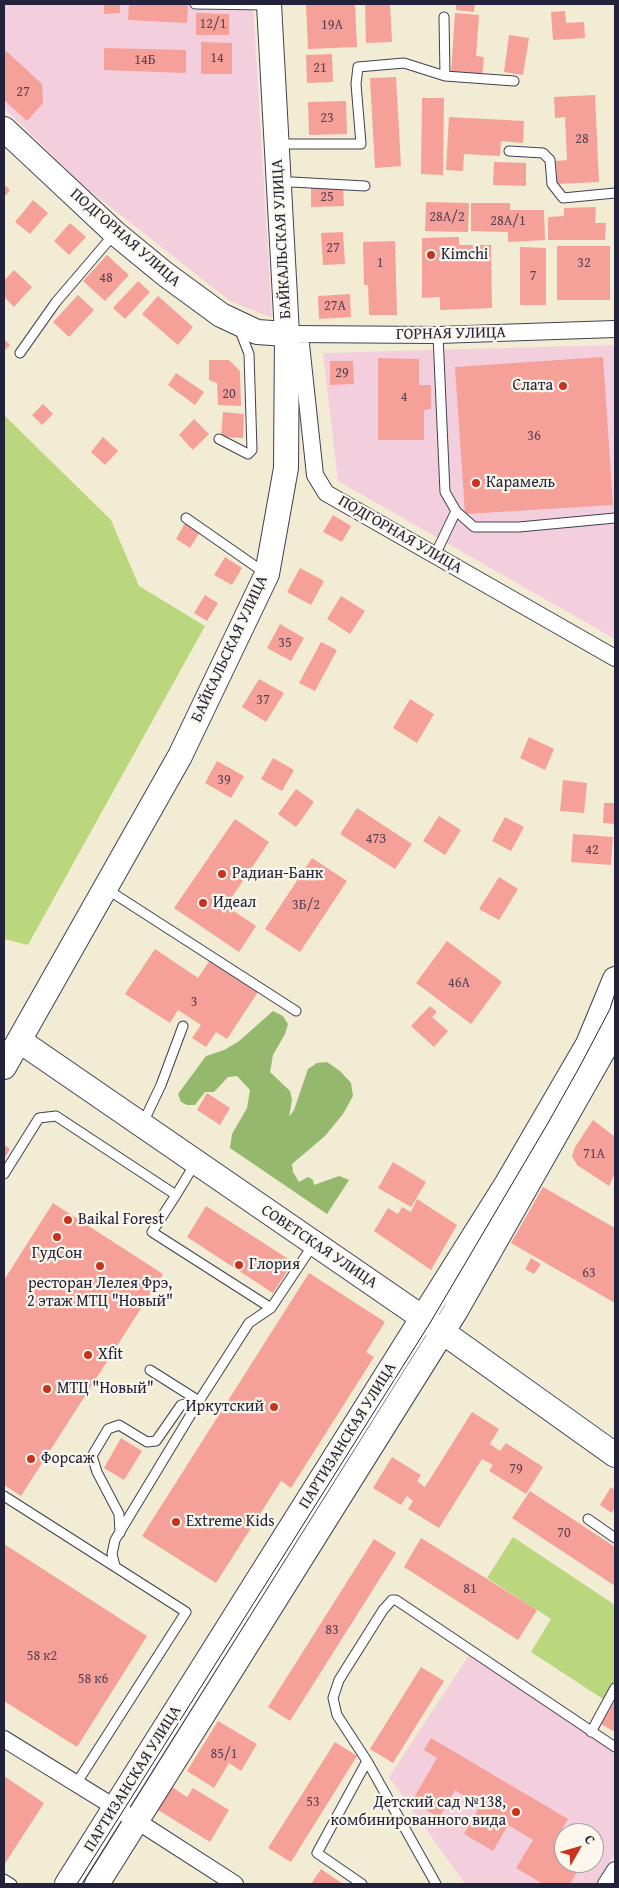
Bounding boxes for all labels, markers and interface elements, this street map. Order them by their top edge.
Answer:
house number: 12/1 [200,16,226,32]
house number: 19А [321,17,343,33]
house number: 14 [210,50,224,66]
house number: 14Б [134,52,156,68]
house number: 21 [313,60,327,76]
house number: 27 [16,84,30,100]
house number: 23 [320,110,334,126]
house number: 28 [575,131,589,147]
street label: БАЙКАЛЬСКАЯ УЛИЦА [268,159,296,319]
street label: ПОДГОРНАЯ УЛИЦА [66,185,184,291]
house number: 25 [320,189,334,205]
house number: 28А/2 [429,209,465,225]
house number: 28А/1 [490,213,526,229]
house number: 27 [326,240,340,256]
place label: Kimchi [441,245,488,265]
marker: Kimchi [425,249,437,261]
house number: 1 [377,255,383,271]
house number: 32 [577,255,591,271]
house number: 7 [530,268,536,284]
house number: 48 [99,270,113,286]
house number: 27А [324,298,346,314]
street label: ГОРНАЯ УЛИЦА [396,323,506,345]
house number: 29 [335,365,349,381]
place label: Слата [513,376,553,396]
marker: Слата [557,380,569,392]
house number: 20 [222,386,236,402]
house number: 4 [401,389,407,405]
house number: 36 [527,428,541,444]
place label: Карамель [486,473,555,493]
marker: Карамель [470,477,482,489]
street label: ПОДГОРНАЯ УЛИЦА [334,492,466,578]
street label: БАЙКАЛЬСКАЯ УЛИЦА [187,572,273,726]
house number: 35 [278,635,292,651]
house number: 37 [256,692,270,708]
house number: 39 [217,772,231,788]
house number: 47З [366,831,386,847]
house number: 42 [585,842,599,858]
place label: Радиан-Банк [232,864,323,884]
marker: Радиан-Банк [216,868,228,880]
place label: Идеал [213,893,256,913]
marker: Идеал [197,897,209,909]
house number: 3Б/2 [292,897,320,913]
house number: 46А [448,975,470,991]
house number: 3 [191,994,197,1010]
house number: 71А [583,1146,605,1162]
street label: СОВЕТСКАЯ УЛИЦА [257,1201,381,1293]
place label: Baikal Forest [78,1210,164,1230]
marker: Baikal Forest [62,1214,74,1226]
marker: ГудСон [51,1231,63,1243]
place label: ГудСон [32,1244,82,1264]
place label: Глория [249,1255,300,1275]
marker: Глория [233,1259,245,1271]
marker: ресторан Лелея Фрэ, 2 этаж МТЦ "Новый" [94,1260,106,1272]
house number: 63 [582,1265,596,1281]
place label: ресторан Лелея Фрэ, 2 этаж МТЦ "Новый" [27,1274,173,1312]
place label: Xfit [98,1345,123,1365]
marker: Xfit [82,1349,94,1361]
street label: ПАРТИЗАНСКАЯ УЛИЦА [295,1359,401,1513]
place label: МТЦ "Новый" [57,1379,154,1399]
marker: МТЦ "Новый" [41,1383,53,1395]
place label: Иркутский [186,1397,264,1417]
marker: Иркутский [268,1401,280,1413]
place label: Форсаж [41,1449,95,1469]
marker: Форсаж [25,1453,37,1465]
house number: 79 [509,1461,523,1477]
place label: Extreme Kids [186,1512,275,1532]
marker: Extreme Kids [170,1516,182,1528]
house number: 70 [557,1525,571,1541]
house number: 81 [463,1581,477,1597]
house number: 83 [325,1622,339,1638]
house number: 58 к2 [27,1648,57,1664]
house number: 58 к6 [78,1671,108,1687]
street label: ПАРТИЗАНСКАЯ УЛИЦА [80,1702,186,1856]
house number: 85/1 [211,1746,237,1762]
place label: Детский сад №138, комбинированного вида [330,1793,506,1831]
house number: 53 [306,1794,320,1810]
marker: Детский сад №138, комбинированного вида [510,1806,522,1818]
north arrow [554,1823,604,1873]
text: С [580,1830,600,1849]

